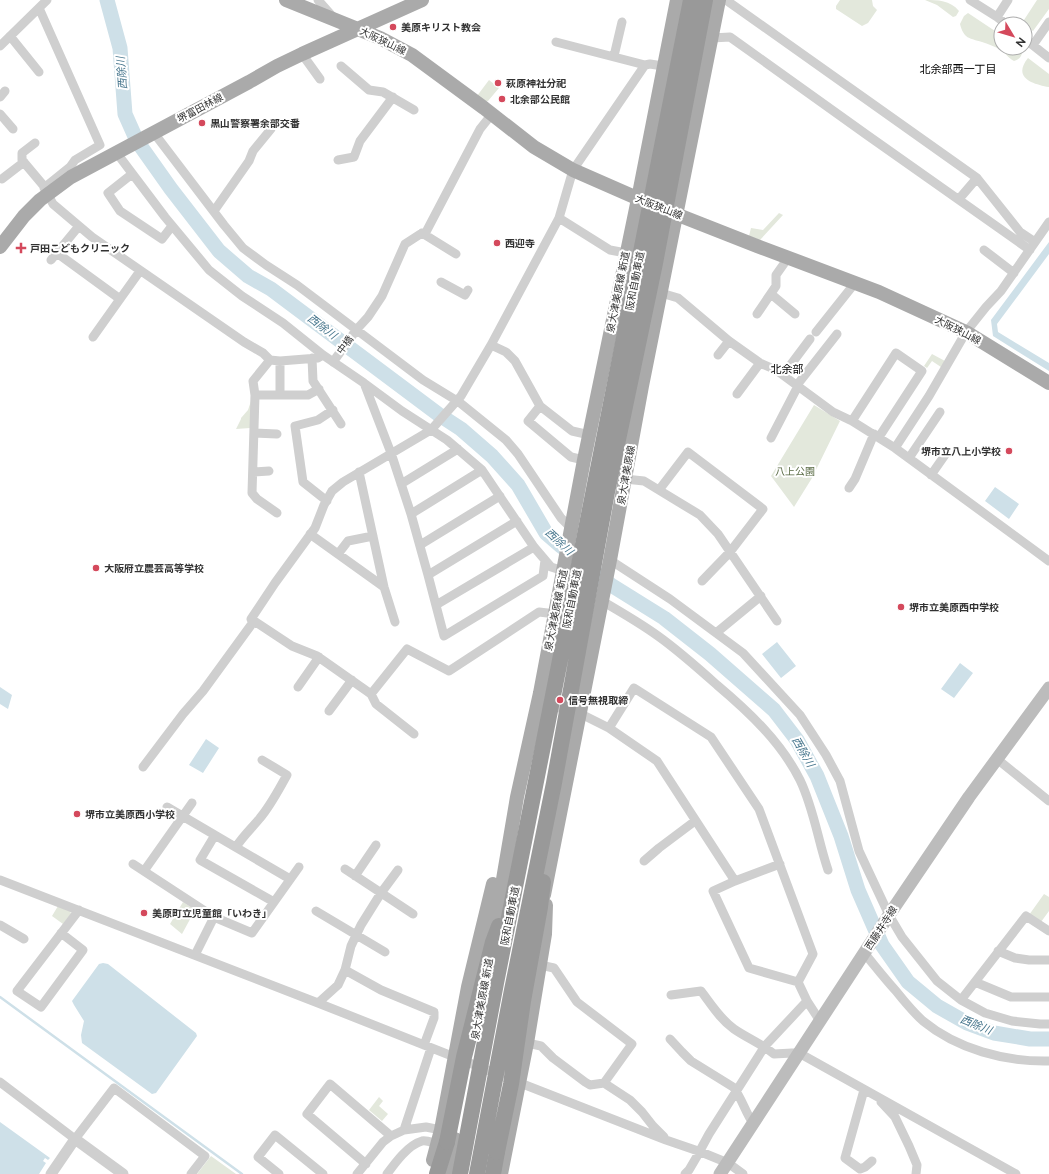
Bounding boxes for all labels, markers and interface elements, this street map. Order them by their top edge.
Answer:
north arrow [993,16,1033,56]
marker: 美原キリスト教会 [388,22,398,32]
place label: 美原キリスト教会 [401,22,481,33]
street label: 大阪狭山線 [358,25,408,57]
text: N [1013,35,1028,49]
water label: 西除川 [114,55,130,90]
district label: 北余部西一丁目 [920,63,997,76]
marker: 萩原神社分祀 [493,78,503,88]
place label: 萩原神社分祀 [506,78,567,89]
street label: 堺富田林線 [175,91,225,125]
marker: 北余部公民館 [497,94,507,104]
place label: 北余部公民館 [510,94,570,105]
marker: 黒山警察署余部交番 [197,118,207,128]
place label: 黒山警察署余部交番 [210,118,300,129]
street label: 大阪狭山線 [634,193,684,221]
marker: 西迎寺 [492,238,502,248]
place label: 西迎寺 [505,238,535,249]
marker: 戸田こどもクリニック [15,242,27,254]
place label: 戸田こどもクリニック [30,243,130,254]
street label: 泉大津美原線 新道 [605,250,631,334]
street label: 阪和自動車道 [624,251,646,311]
water label: 西除川 [305,312,340,343]
street label: 大阪狭山線 [933,314,983,346]
street label: 中橋 [335,334,355,356]
district label: 北余部 [771,363,804,376]
street label: 泉大津美原線 [615,445,637,505]
place label: 堺市立八上小学校 [921,446,1001,457]
marker: 堺市立八上小学校 [1004,446,1014,456]
park label: 八上公園 [775,466,815,477]
water label: 西除川 [542,526,576,559]
marker: 大阪府立農芸高等学校 [91,563,101,573]
place label: 大阪府立農芸高等学校 [104,563,204,574]
street label: 泉大津美原線 新道 [543,568,569,652]
street label: 阪和自動車道 [561,569,583,629]
marker: 堺市立美原西中学校 [896,602,906,612]
place label: 堺市立美原西中学校 [909,602,999,613]
marker: 信号無視取締 [555,695,565,705]
place label: 信号無視取締 [568,695,628,706]
water label: 西除川 [789,734,817,770]
marker: 堺市立美原西小学校 [72,809,82,819]
place label: 堺市立美原西小学校 [85,809,175,820]
street label: 阪和自動車道 [499,886,521,946]
street label: 西藤井寺線 [863,904,899,952]
marker: 美原町立児童館「いわき」 [139,908,149,918]
place label: 美原町立児童館「いわき」 [152,908,272,919]
street label: 泉大津美原線 新道 [469,957,495,1041]
water label: 西除川 [958,1013,995,1038]

